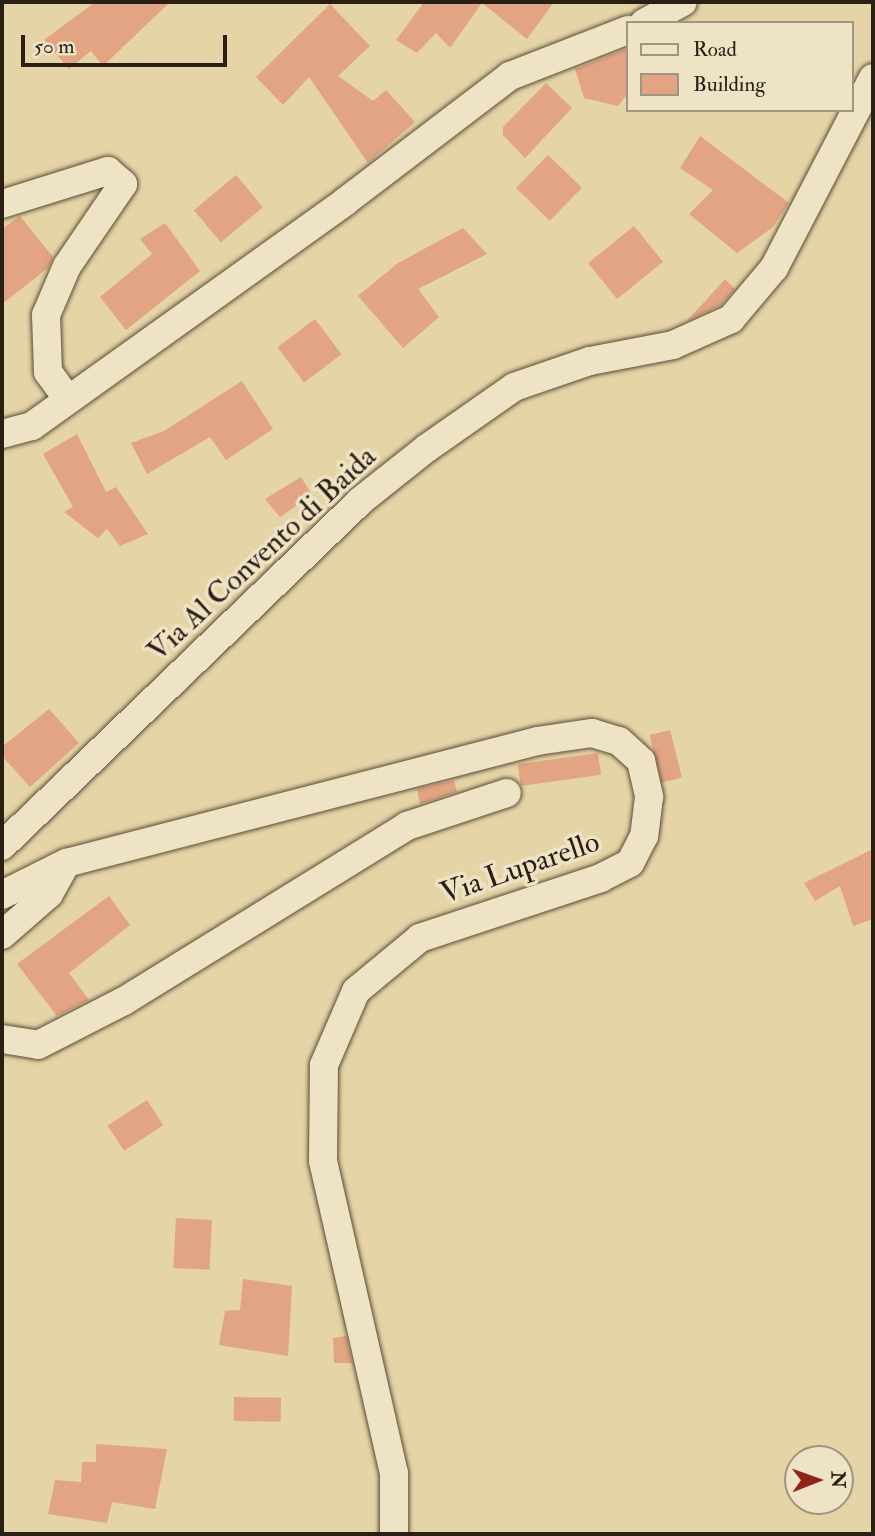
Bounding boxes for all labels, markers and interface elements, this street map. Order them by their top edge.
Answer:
scale bar [24,21,231,65]
legend [626,21,854,112]
text: 50 m [34,33,75,60]
text: Road [693,36,737,63]
text: Building [693,71,766,98]
street label: Via Al Convento di Baida [140,439,384,669]
street label: Via Luparello [436,824,604,912]
north arrow [784,1445,854,1515]
text: N [826,1471,850,1488]

